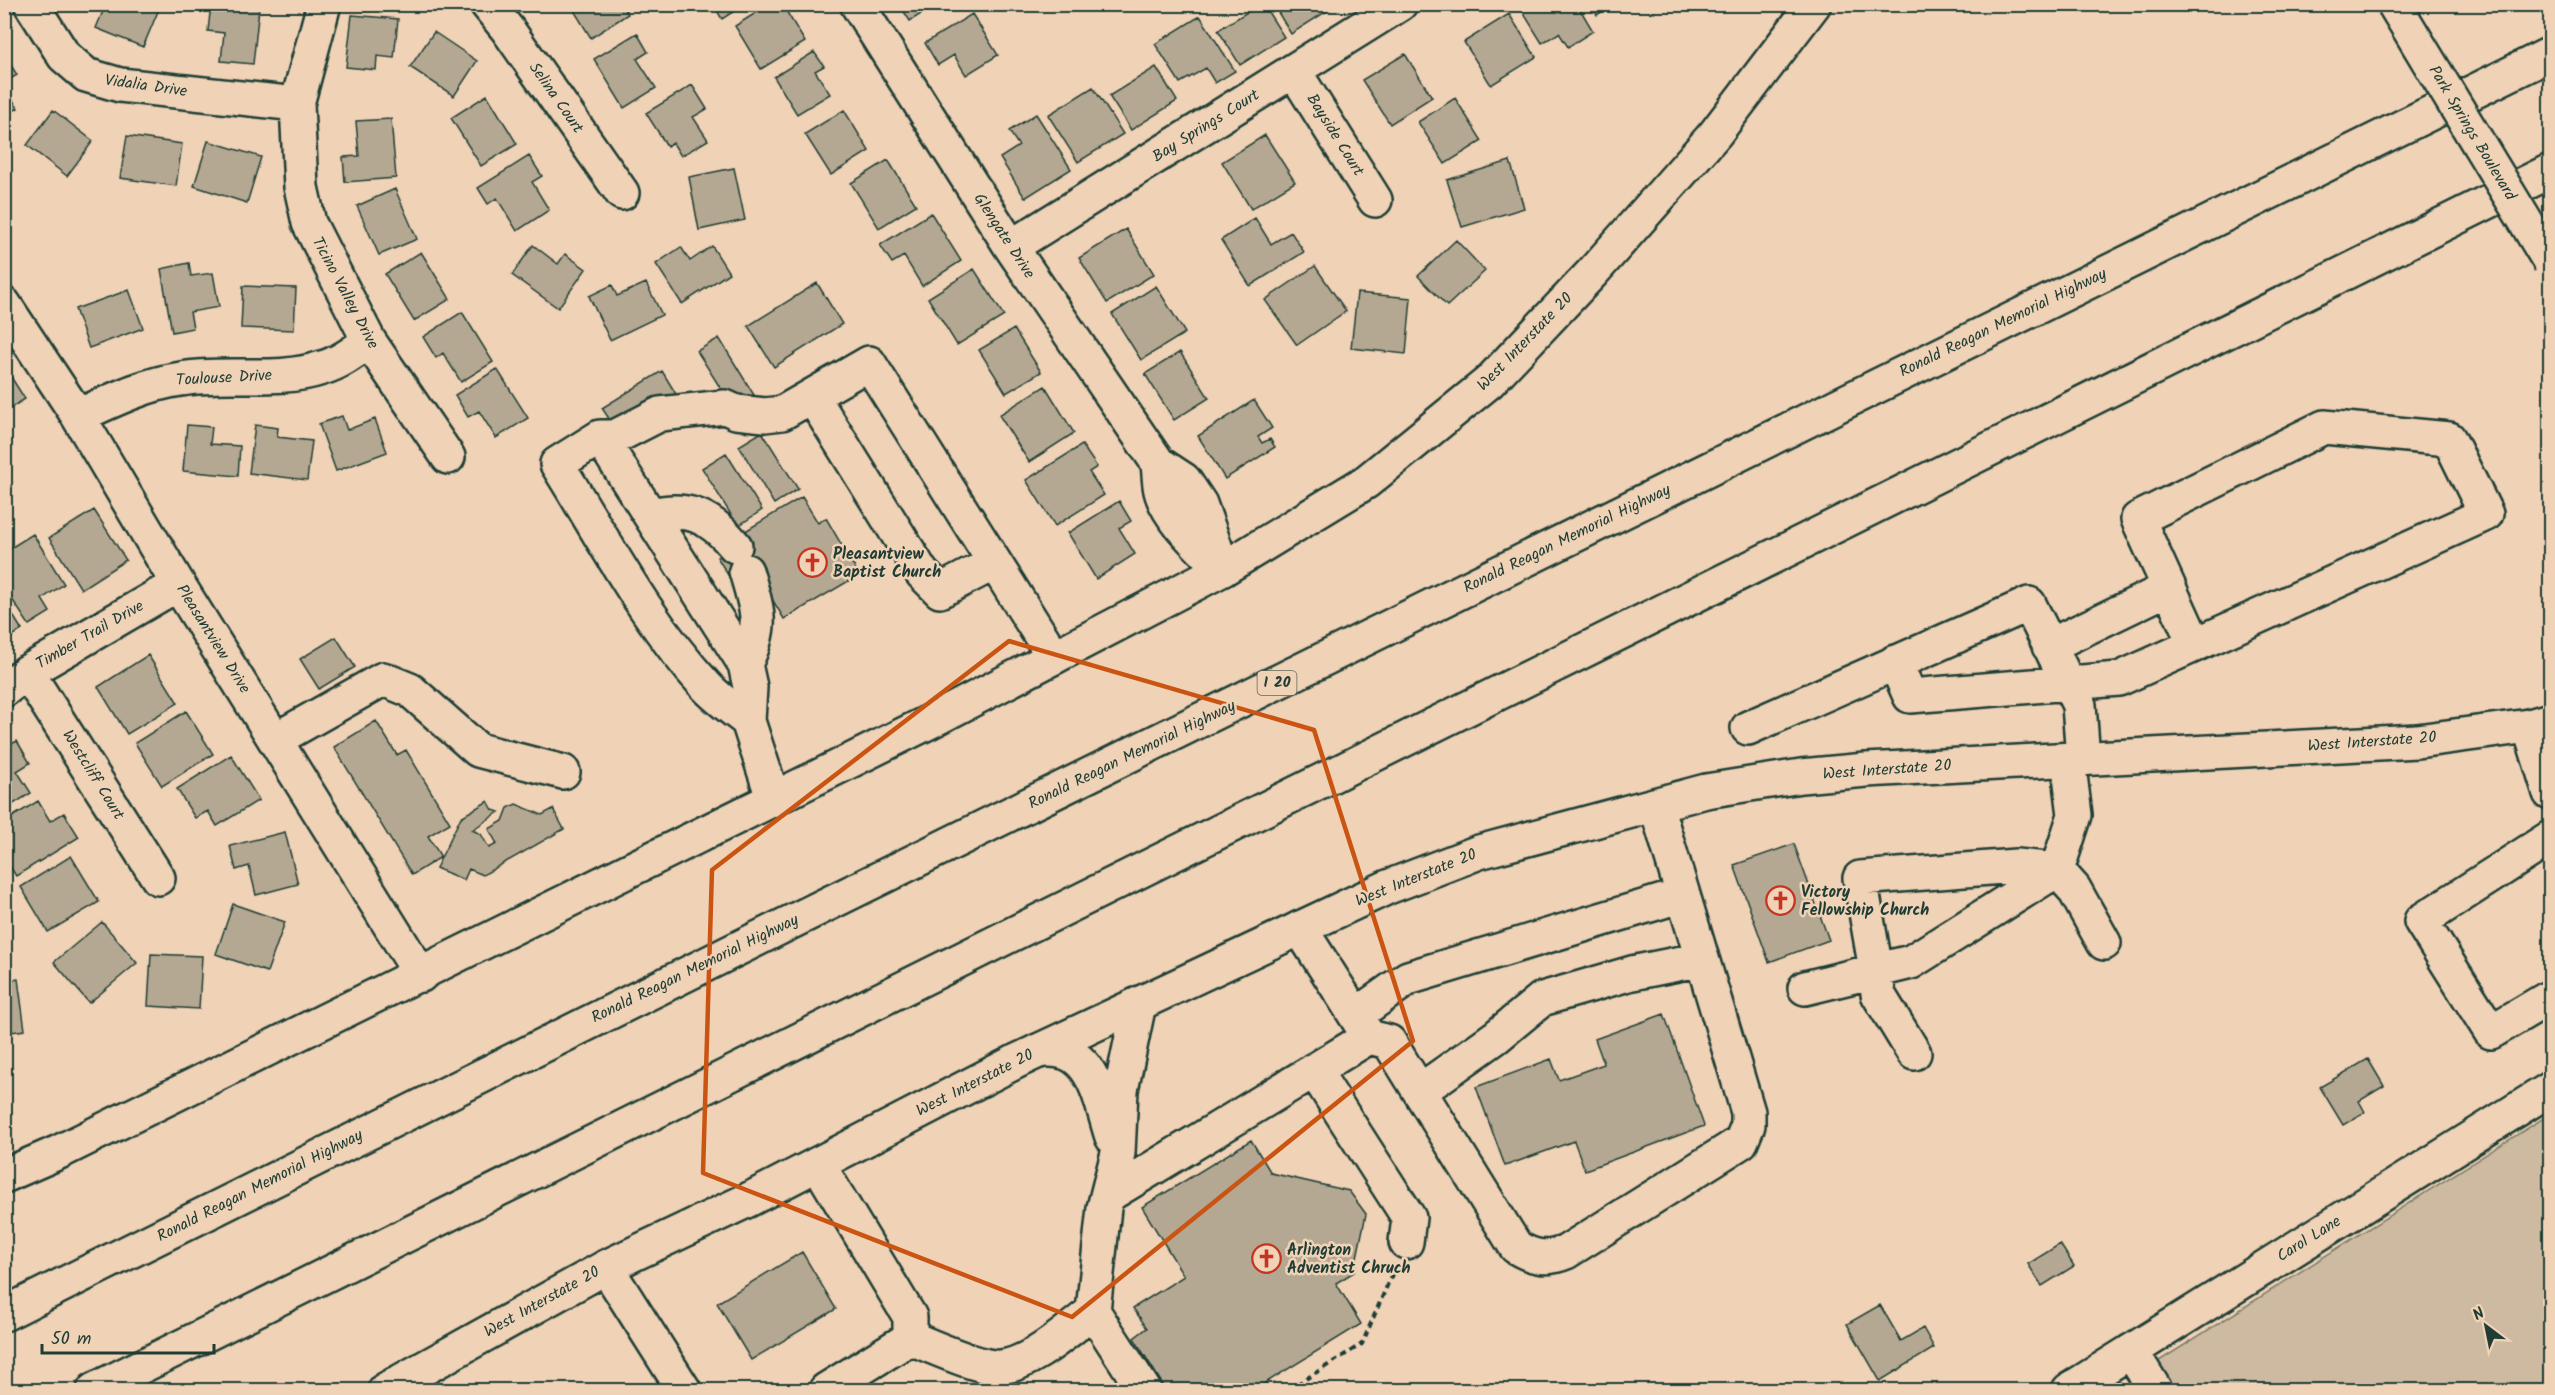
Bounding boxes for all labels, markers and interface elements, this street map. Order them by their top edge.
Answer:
street label: Selina Court [522,57,590,139]
street label: Park Springs Boulevard [2422,61,2523,206]
street label: Vidalia Drive [103,68,189,104]
street label: Bay Springs Court [1148,83,1265,169]
street label: Bayside Court [1300,89,1371,182]
street label: Glengate Drive [967,188,1041,284]
street label: Ticino Valley Drive [305,232,385,354]
street label: Ronald Reagan Memorial Highway [1895,262,2112,384]
street label: West Interstate 20 [1471,287,1579,397]
street label: Toulouse Drive [175,363,273,393]
street label: Ronald Reagan Memorial Highway [1459,478,1676,600]
place label: Pleasantview Baptist Church [833,542,941,585]
church icon: Pleasantview Baptist Church [796,547,828,579]
street label: Pleasantview Drive [169,580,257,698]
street label: Timber Trail Drive [31,594,149,676]
road number: I 20 [1258,671,1296,695]
street label: Ronald Reagan Memorial Highway [1024,694,1241,816]
street label: Westcliff Court [55,725,131,826]
street label: West Interstate 20 [2307,725,2437,759]
street label: West Interstate 20 [1822,753,1952,787]
street label: West Interstate 20 [1352,842,1480,914]
place label: Victory Fellowship Church [1801,880,1929,923]
church icon: Victory Fellowship Church [1764,885,1796,917]
street label: Ronald Reagan Memorial Highway [587,908,804,1030]
street label: West Interstate 20 [912,1043,1038,1123]
street label: Ronald Reagan Memorial Highway [153,1123,368,1249]
street label: Carol Lane [2272,1209,2346,1269]
place label: Arlington Adventist Chruch [1287,1238,1411,1281]
church icon: Arlington Adventist Chruch [1250,1243,1282,1275]
street label: West Interstate 20 [480,1260,604,1344]
north arrow [2456,1296,2516,1356]
text: N [2468,1301,2490,1328]
scale bar [42,1317,214,1355]
text: 50 m [51,1325,91,1354]

